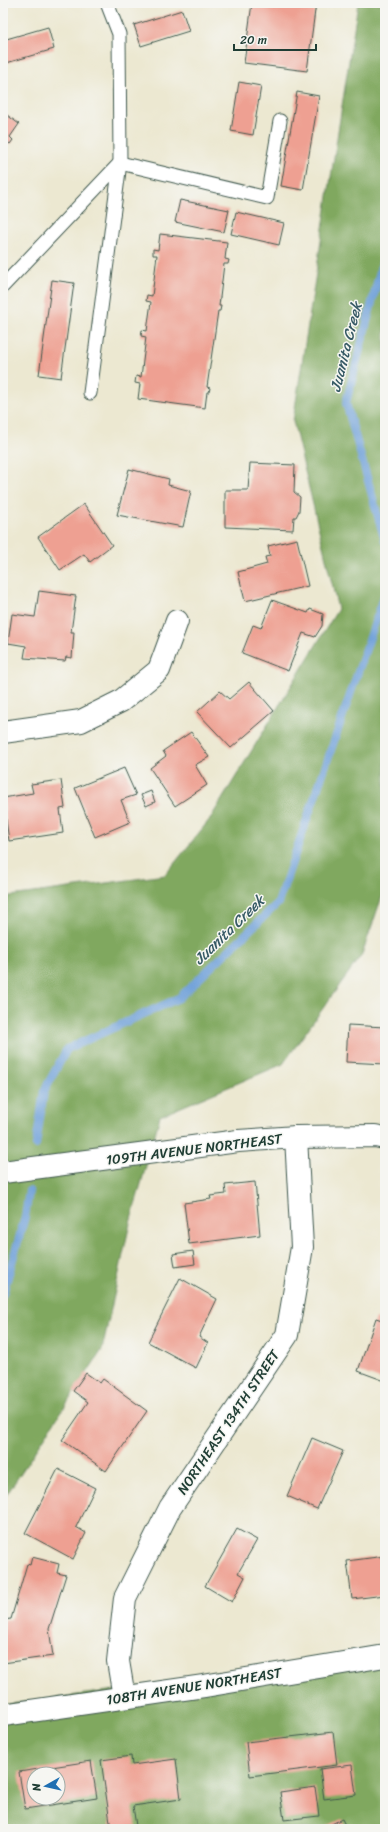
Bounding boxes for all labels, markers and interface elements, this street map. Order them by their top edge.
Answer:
scale bar [234,26,316,52]
text: 20 m [240,29,267,51]
water label: Juanita Creek [322,298,370,394]
water label: Juanita Creek [187,888,272,971]
street label: 109TH AVENUE NORTHEAST [105,1126,285,1173]
street label: NORTHEAST 134TH STREET [170,1344,287,1500]
street label: 108TH AVENUE NORTHEAST [105,1660,285,1713]
north arrow [26,1766,66,1806]
text: N [27,1782,47,1793]

